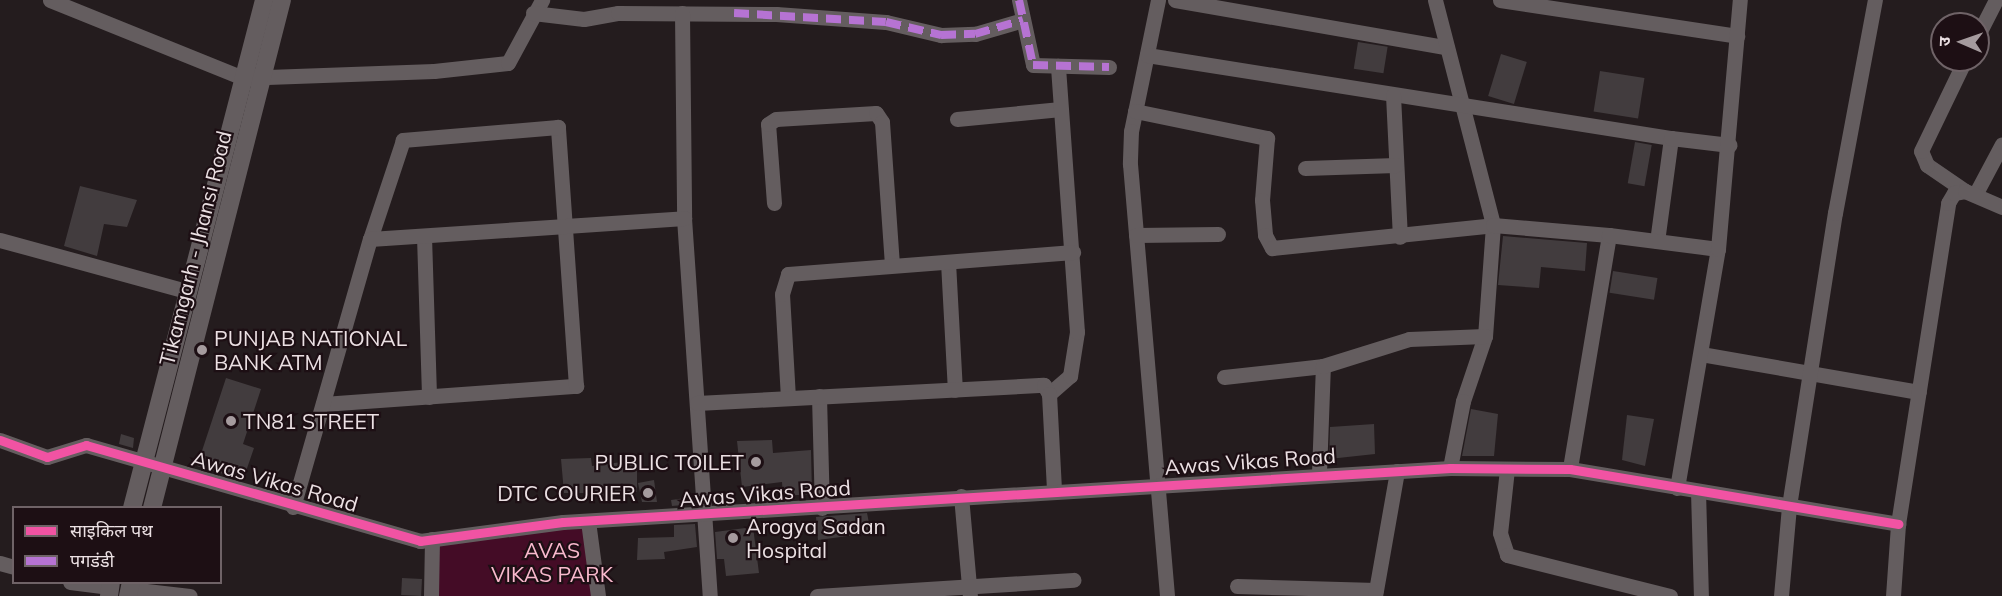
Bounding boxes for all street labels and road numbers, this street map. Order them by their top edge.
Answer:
street label: Tikamgarh - Jhansi Road [154,128,236,368]
street label: Awas Vikas Road [1163,442,1337,480]
street label: Awas Vikas Road [189,445,361,517]
street label: Awas Vikas Road [678,474,852,512]

